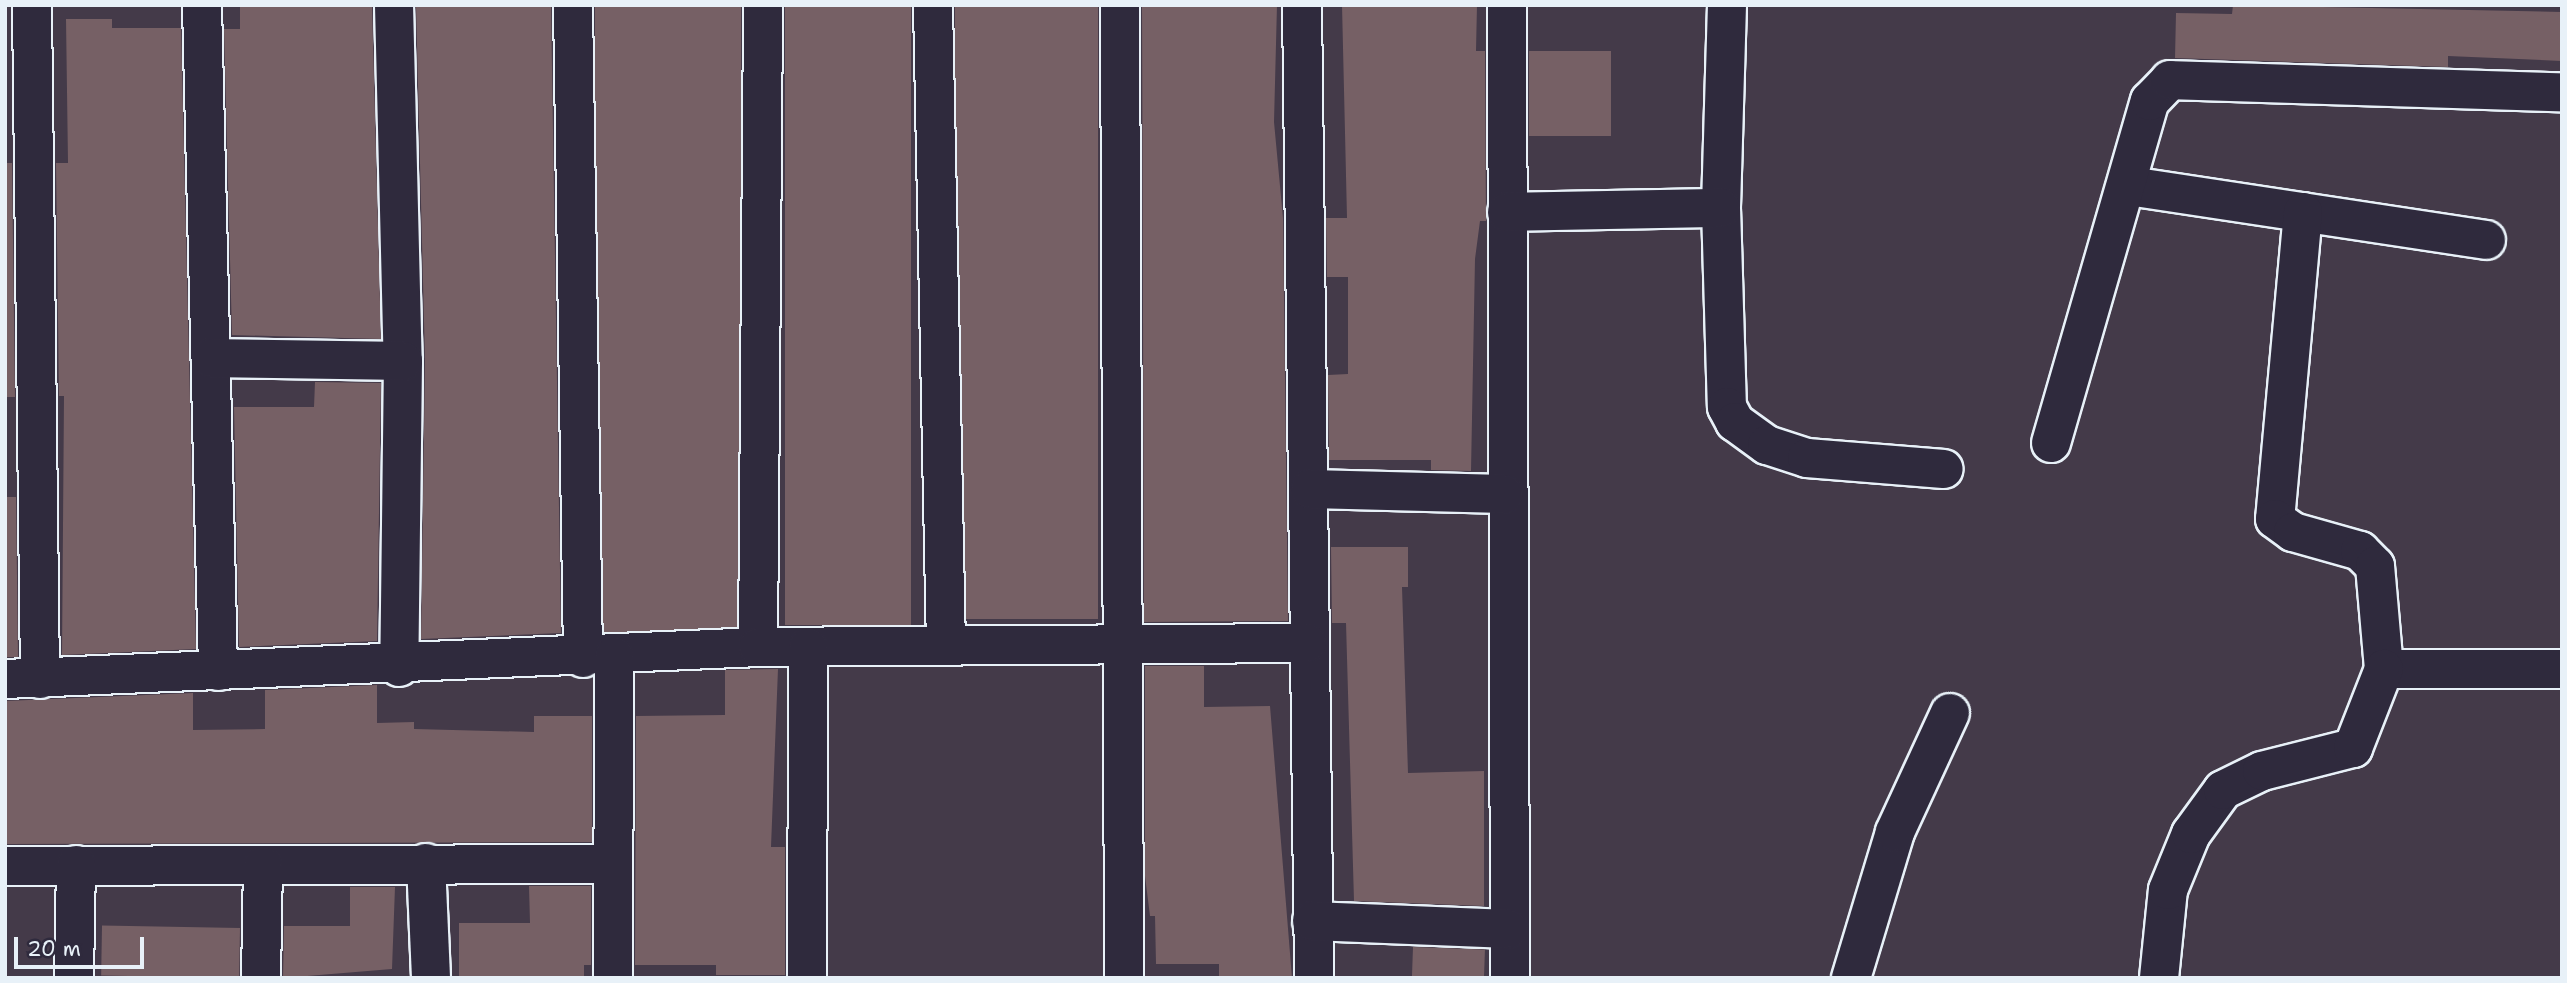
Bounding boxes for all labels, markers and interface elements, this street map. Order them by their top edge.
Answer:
scale bar [18,923,147,967]
text: 20 m [27,935,81,963]

